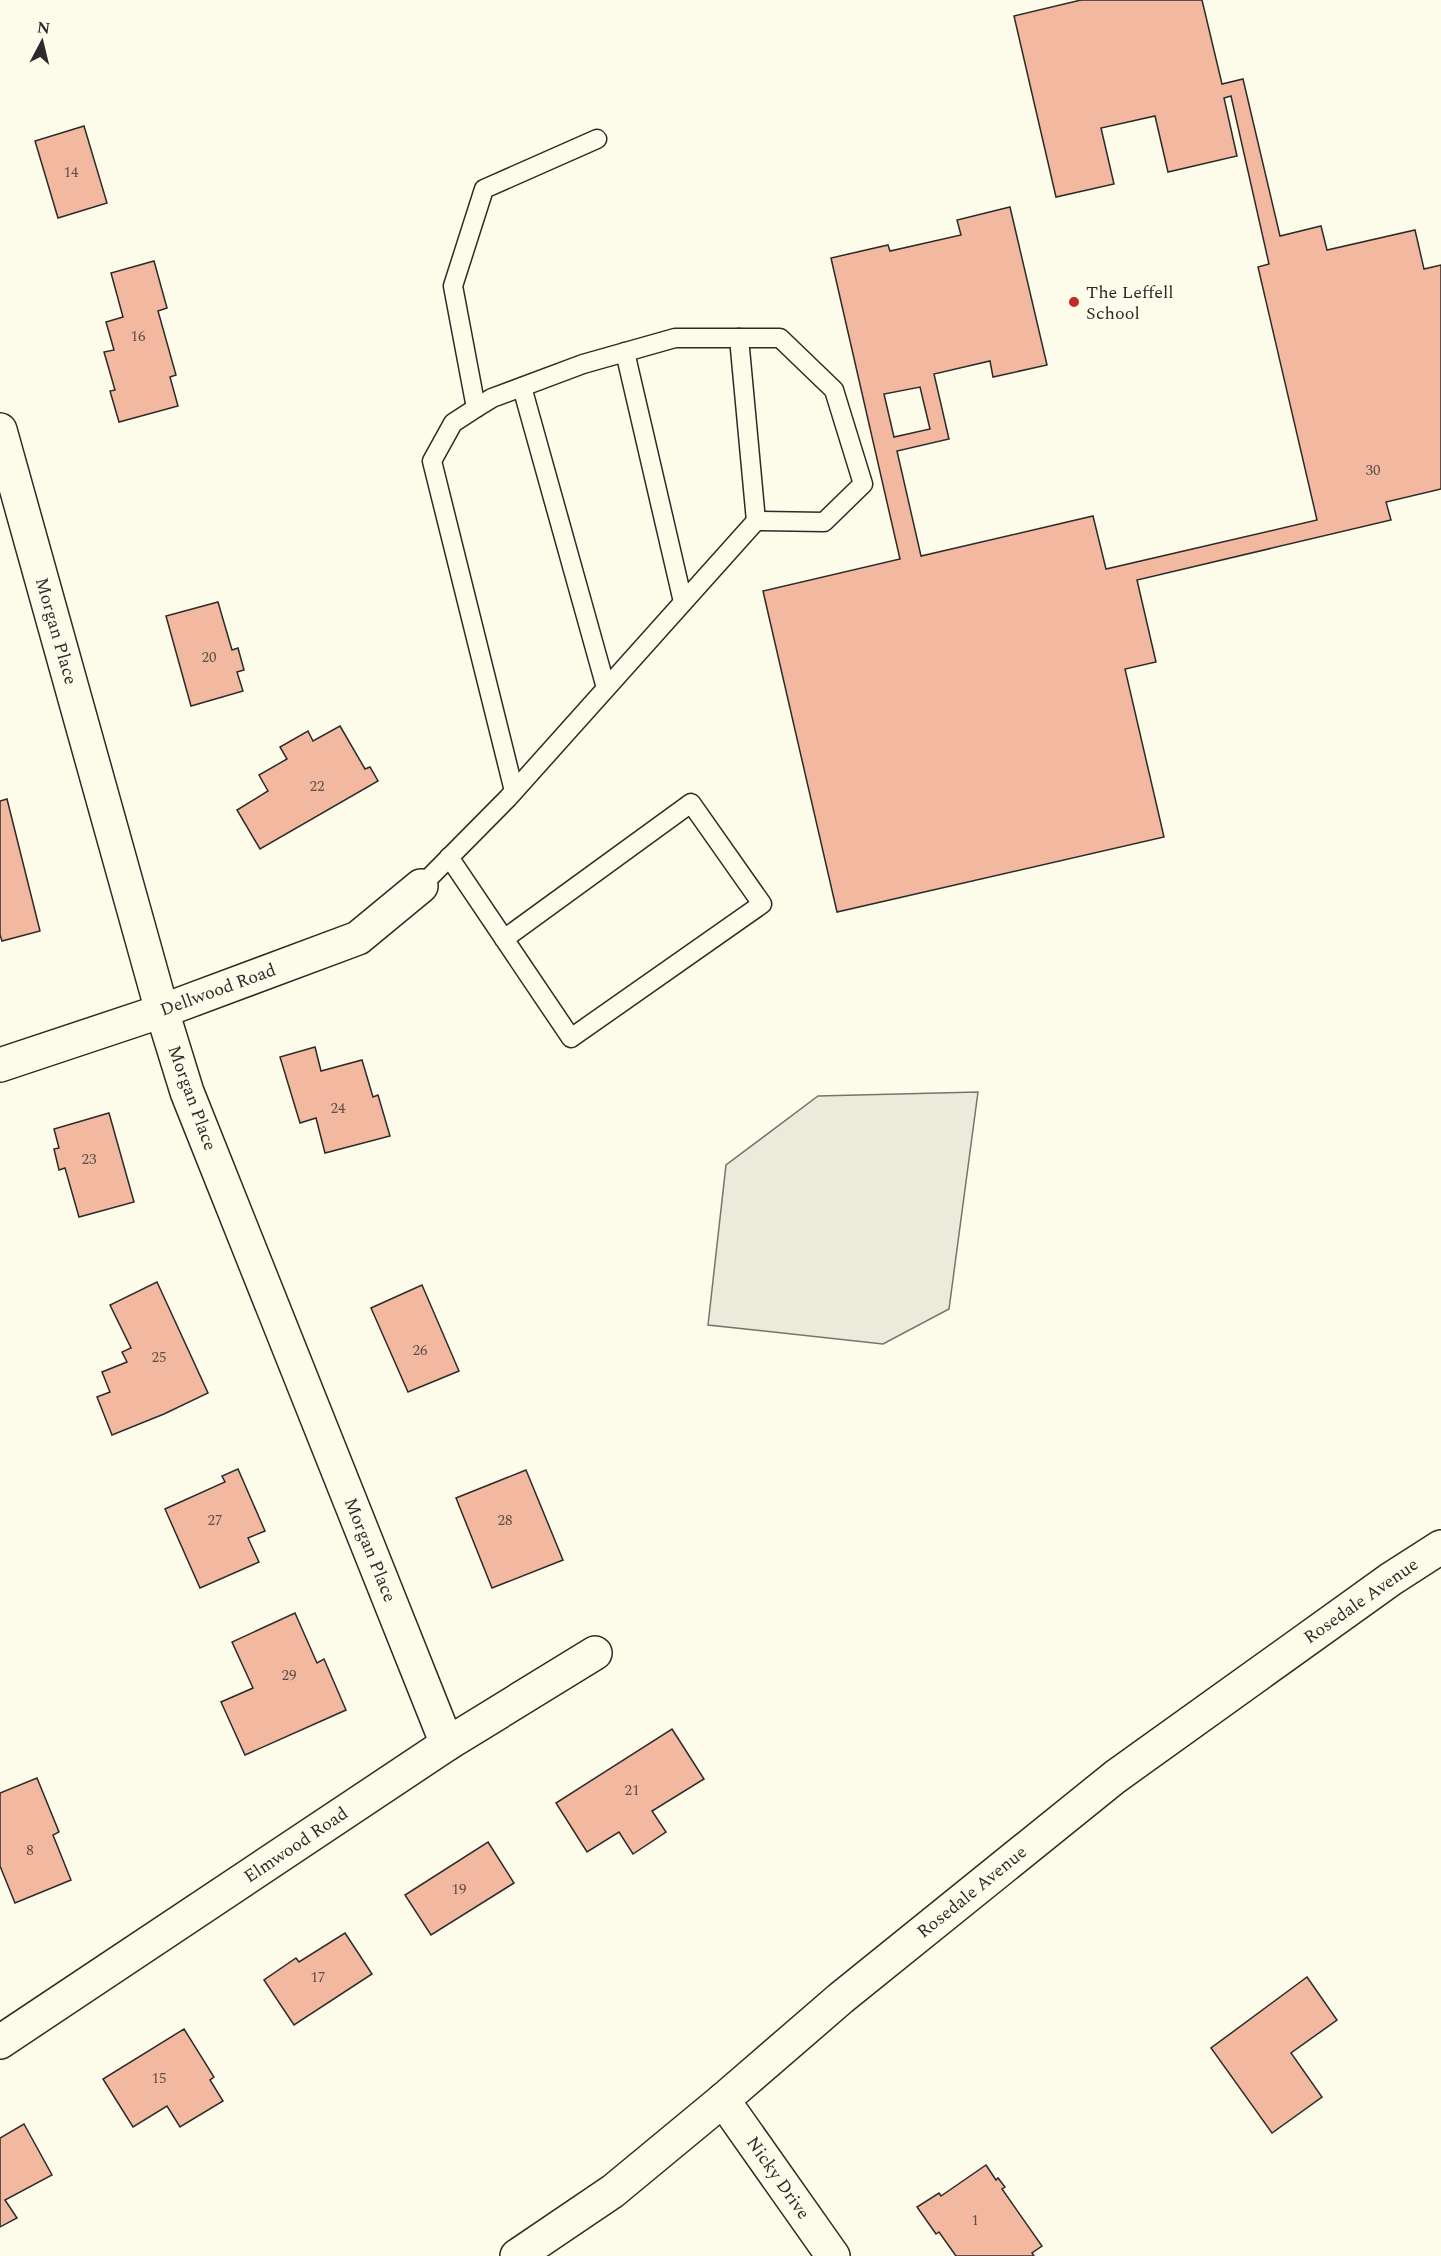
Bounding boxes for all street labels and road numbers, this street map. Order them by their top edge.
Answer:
street label: Morgan Place [28,574,84,688]
street label: Dellwood Road [156,957,280,1023]
street label: Morgan Place [160,1041,224,1155]
street label: Morgan Place [337,1494,403,1606]
street label: Rosedale Avenue [1298,1551,1424,1651]
street label: Elmwood Road [238,1800,354,1890]
street label: Rosedale Avenue [911,1839,1033,1945]
street label: Nicky Drive [739,2131,817,2225]

